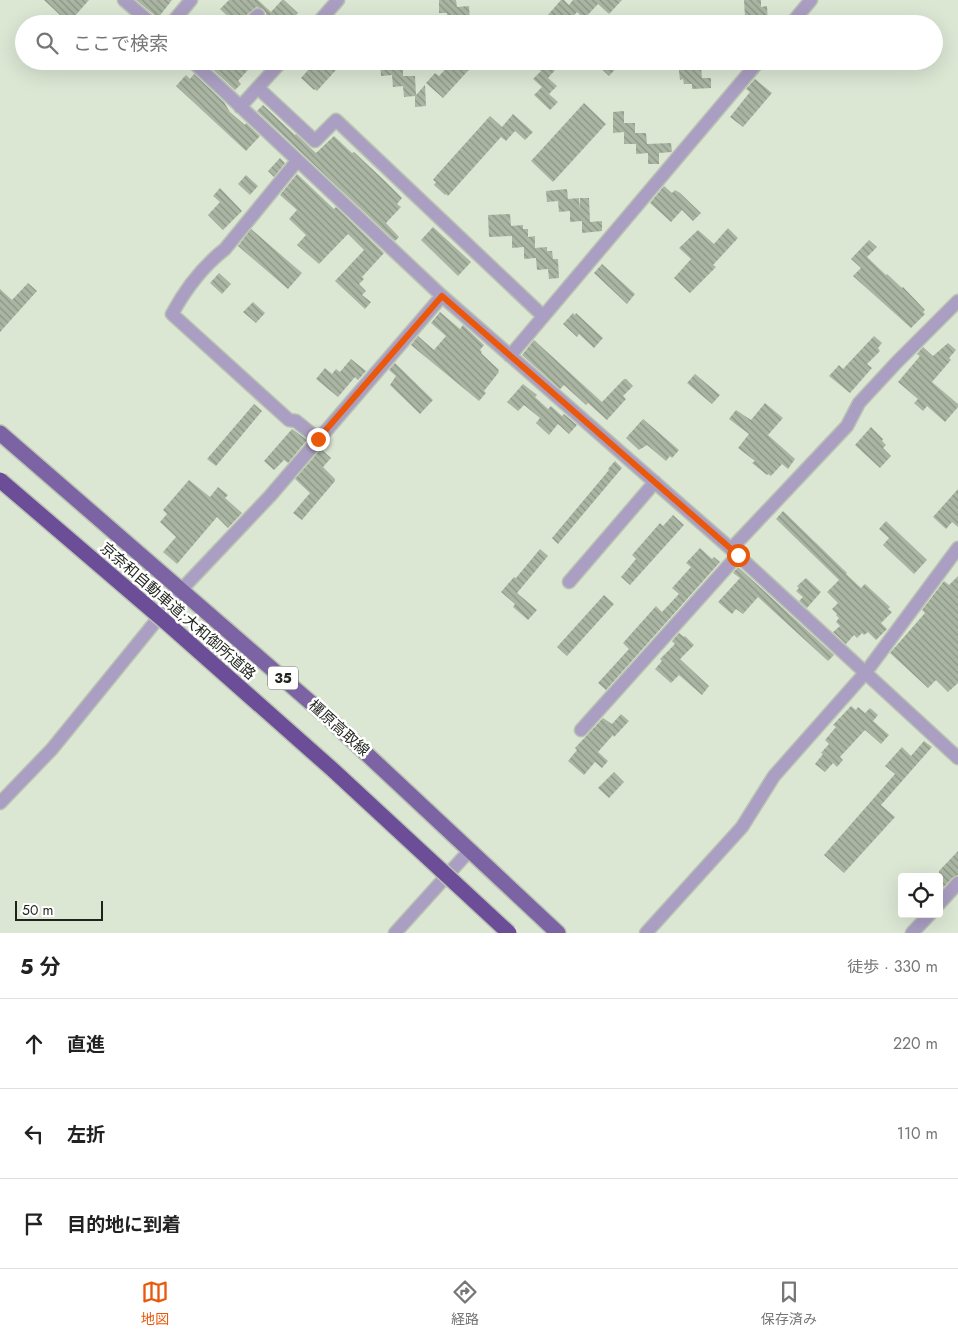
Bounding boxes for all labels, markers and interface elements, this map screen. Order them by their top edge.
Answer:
search box [15,15,943,70]
icon: search [33,29,61,57]
text: ここで検索 [73,30,168,57]
route end [307,428,330,451]
street label: 京奈和自動車道;大和御所道路 [95,537,261,685]
route start [727,544,750,567]
road number: 35 [268,666,298,690]
street label: 橿原高取線 [304,695,374,761]
map controls [898,873,943,918]
button: locate [898,873,943,918]
scale bar [15,898,102,921]
text: 50 m [22,900,53,920]
text: 5 分 [20,952,61,982]
text: 徒歩 · 330 m [847,955,938,978]
icon: ahead [20,1030,48,1058]
text: 直進 [67,1031,105,1058]
text: 220 m [893,1032,938,1055]
icon: left [20,1120,48,1148]
text: 左折 [67,1121,105,1148]
text: 110 m [897,1122,938,1145]
icon: arrive [20,1210,48,1238]
text: 目的地に到着 [67,1211,181,1238]
tab: 地図 [141,1278,169,1329]
tab: 経路 [451,1278,479,1329]
tab: 保存済み [761,1278,817,1329]

